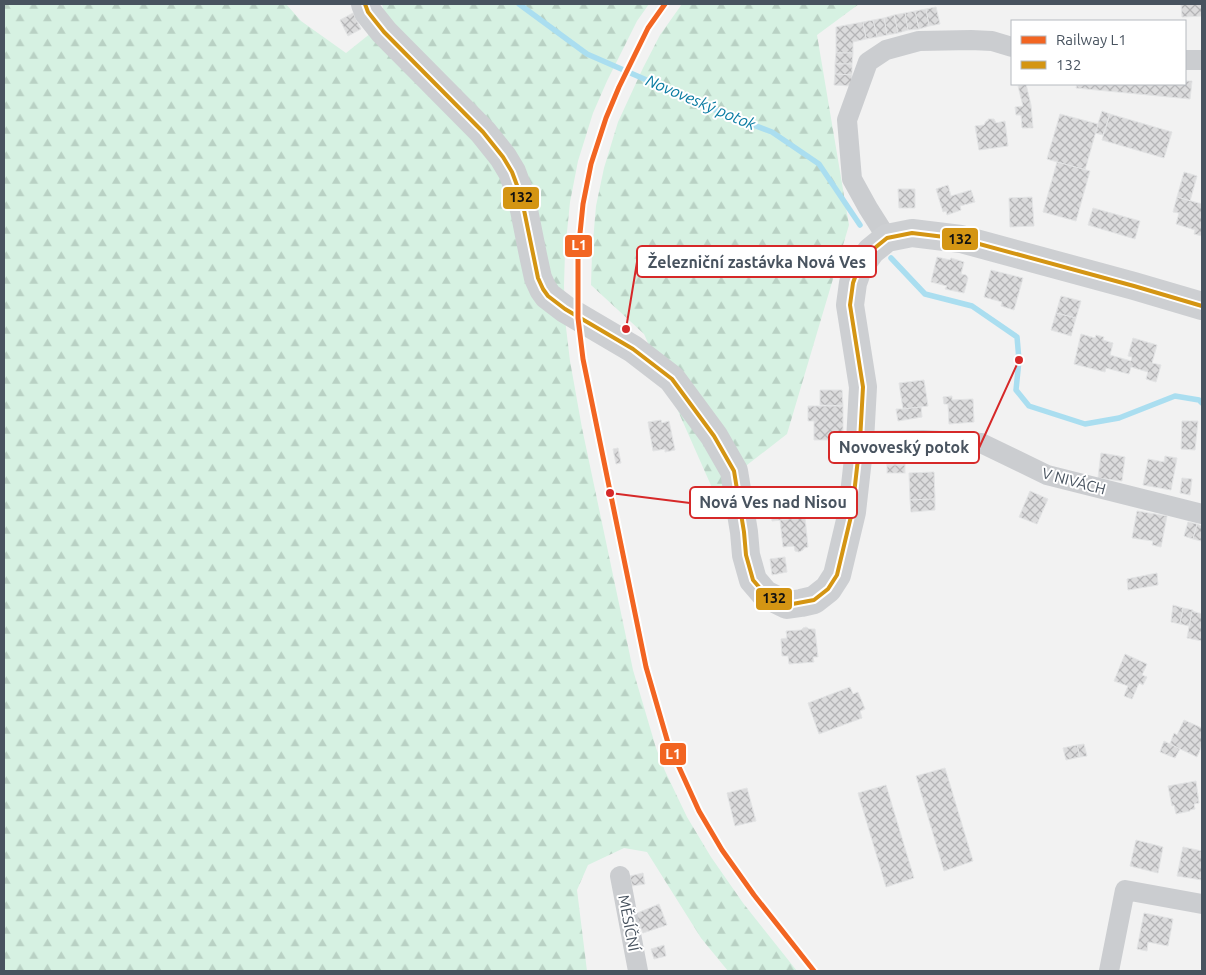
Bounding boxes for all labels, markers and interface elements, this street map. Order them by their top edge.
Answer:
legend [1011,20,1186,85]
text: Railway L1 [1056,31,1127,48]
text: 132 [1056,56,1081,73]
water label: Novoveský potok [643,71,759,134]
line badge: 132 [502,186,540,210]
text: 132 [509,189,533,205]
line badge: 132 [941,227,979,251]
text: 132 [948,231,972,247]
line badge: L1 [564,234,593,258]
text: L1 [571,237,587,253]
callout: Železniční zastávka Nová Ves [637,246,876,277]
text: Železniční zastávka Nová Ves [648,251,866,271]
callout: Novoveský potok [829,432,979,463]
text: Novoveský potok [839,438,969,456]
street label: V NIVÁCH [1040,464,1108,498]
callout: Nová Ves nad Nisou [690,487,857,518]
text: Nová Ves nad Nisou [699,493,847,511]
line badge: 132 [755,587,793,611]
text: 132 [762,590,786,606]
line badge: L1 [659,742,687,766]
text: L1 [665,746,681,762]
street label: MĚSÍČNÍ [615,893,643,953]

